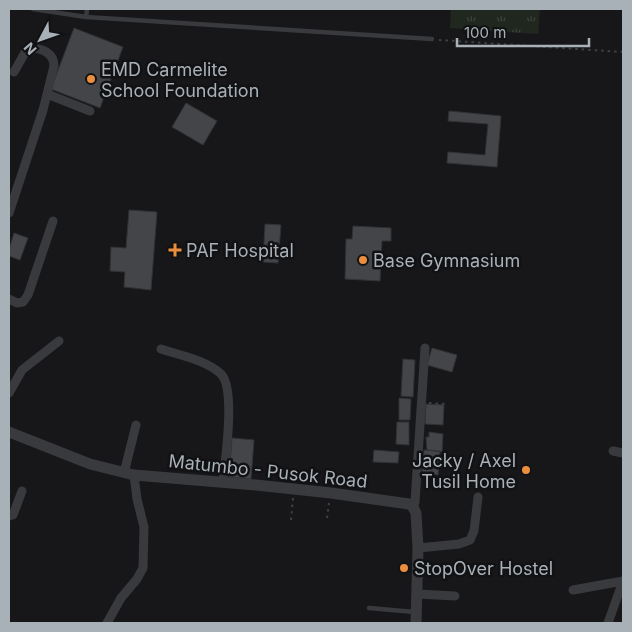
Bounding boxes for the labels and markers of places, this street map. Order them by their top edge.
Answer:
place label: EMD Carmelite School Foundation [101,59,259,101]
marker: EMD Carmelite School Foundation [85,73,97,85]
place label: PAF Hospital [186,240,294,261]
marker: PAF Hospital [168,243,182,257]
place label: Base Gymnasium [373,250,520,271]
marker: Base Gymnasium [357,254,369,266]
place label: Jacky / Axel Tusil Home [412,450,516,492]
marker: Jacky / Axel Tusil Home [520,464,532,476]
place label: StopOver Hostel [414,558,553,579]
marker: StopOver Hostel [398,562,410,574]

